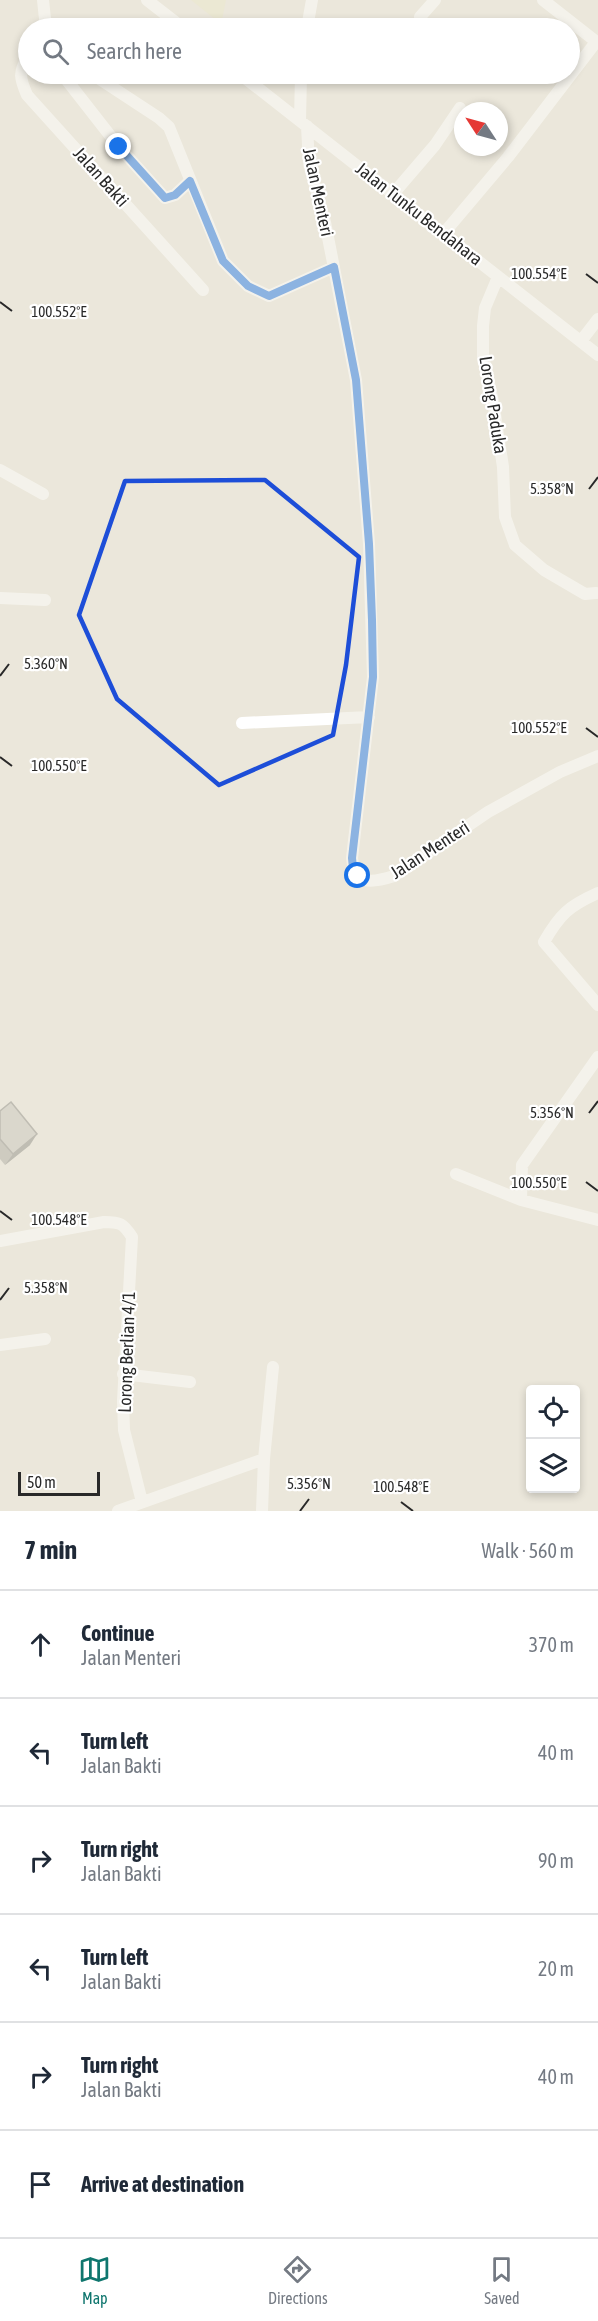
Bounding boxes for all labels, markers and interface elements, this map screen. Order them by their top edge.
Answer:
search box [18,18,580,84]
icon: search [39,35,72,68]
text: Search here [87,38,182,64]
north arrow [454,102,508,156]
route end [105,133,131,159]
street label: Jalan Bakti [69,143,133,211]
street label: Jalan Menteri [299,146,338,238]
street label: Jalan Tunku Bendahara [352,158,487,270]
text: 100.554°E [511,265,567,282]
text: 100.552°E [31,303,87,320]
street label: Lorong Paduka [475,355,512,455]
text: 5.358°N [530,480,574,497]
text: 5.360°N [24,655,68,672]
text: 100.552°E [511,719,567,736]
text: 100.550°E [31,757,87,774]
street label: Jalan Menteri [386,816,473,883]
route start [344,862,370,888]
text: 5.356°N [530,1104,574,1121]
text: 100.550°E [511,1174,567,1191]
text: 100.548°E [31,1211,87,1228]
text: 5.358°N [24,1279,68,1296]
street label: Lorong Berlian 4/1 [114,1291,139,1413]
map controls [526,1385,580,1493]
button: locate [526,1385,580,1439]
button: layers [526,1439,580,1493]
scale bar [18,1469,100,1496]
text: 50 m [27,1473,56,1491]
text: 5.356°N [287,1475,331,1492]
text: 100.548°E [373,1478,429,1495]
text: 7 min [24,1535,77,1565]
text: Walk · 560 m [482,1539,574,1562]
text: Continue [81,1620,155,1646]
icon: ahead [24,1628,57,1661]
text: 370 m [529,1633,574,1656]
text: Jalan Menteri [81,1646,181,1669]
text: Turn left [81,1728,148,1754]
icon: left [24,1736,57,1769]
text: 40 m [538,1741,574,1764]
text: Jalan Bakti [81,1754,162,1777]
text: Turn right [81,1836,158,1862]
icon: right [24,1844,57,1877]
text: 90 m [538,1849,574,1872]
text: Jalan Bakti [81,1862,162,1885]
text: Turn left [81,1944,148,1970]
icon: left [24,1952,57,1985]
text: 20 m [538,1957,574,1980]
text: Jalan Bakti [81,1970,162,1993]
text: Turn right [81,2052,158,2078]
icon: right [24,2060,57,2093]
text: 40 m [538,2065,574,2088]
text: Jalan Bakti [81,2078,162,2101]
icon: arrive [24,2168,57,2201]
text: Arrive at destination [81,2171,244,2197]
tab: Map [78,2253,111,2307]
tab: Directions [268,2253,328,2307]
tab: Saved [484,2253,520,2307]

